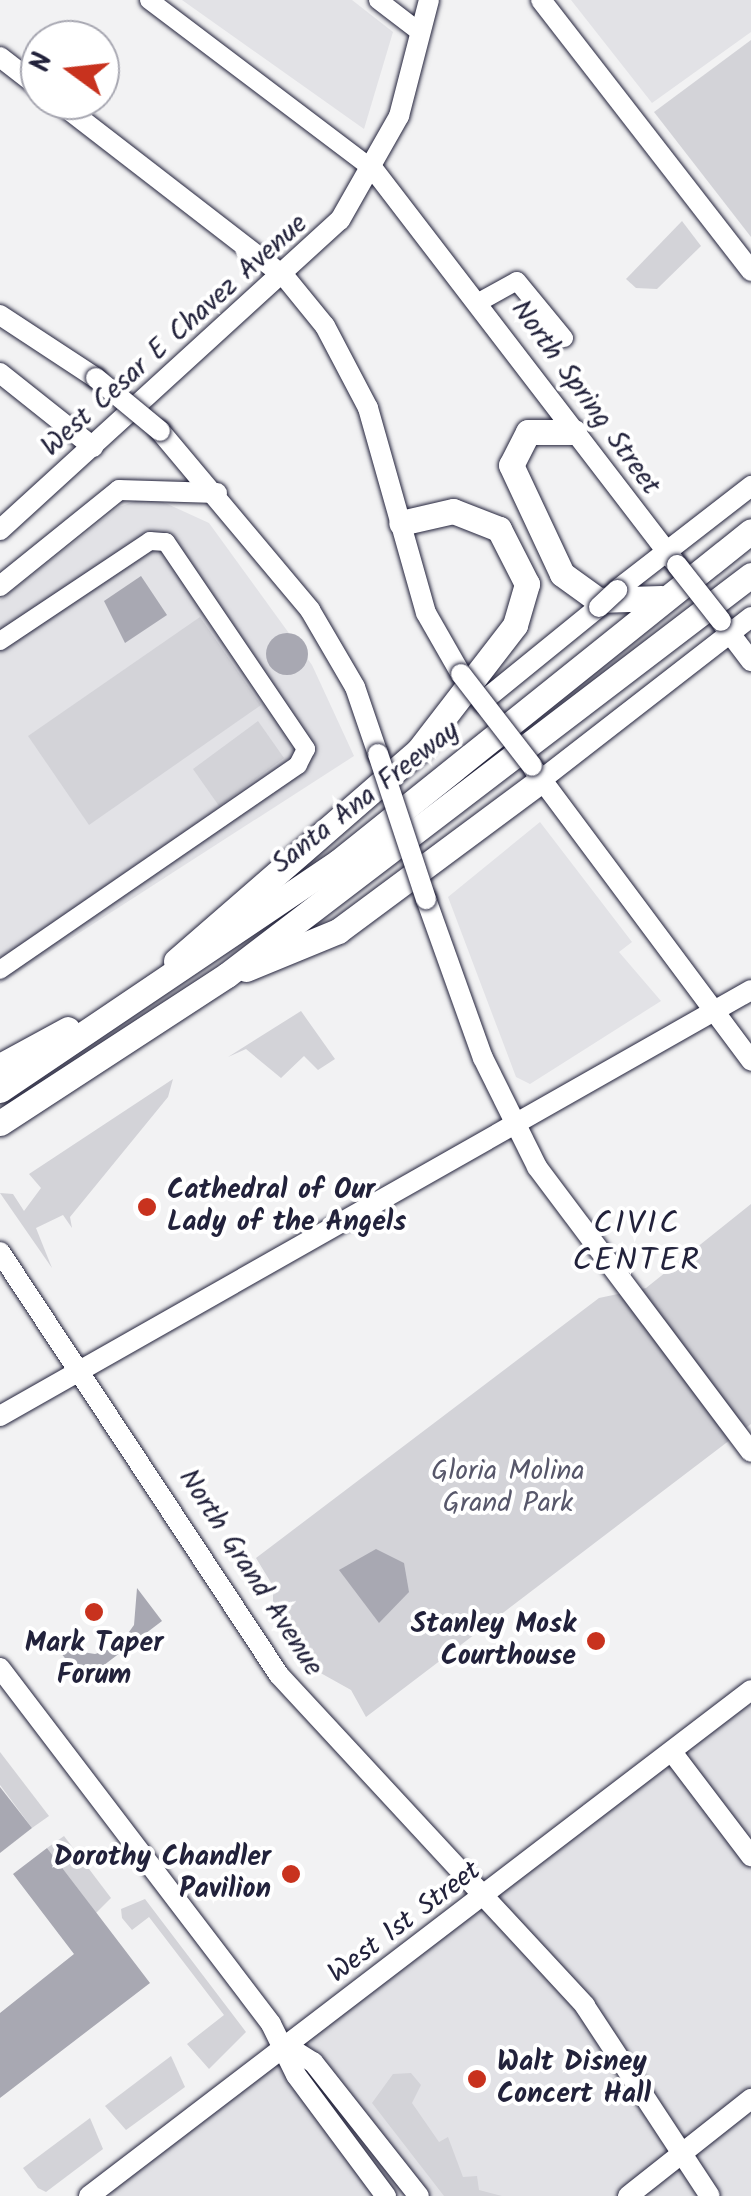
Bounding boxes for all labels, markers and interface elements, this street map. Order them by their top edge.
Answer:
north arrow [20,20,120,120]
text: N [18,48,66,77]
street label: West Cesar E Chavez Avenue [35,208,315,464]
street label: North Spring Street [503,294,667,502]
street label: Santa Ana Freeway [266,714,466,882]
place label: Cathedral of Our Lady of the Angels [167,1174,406,1240]
marker: Cathedral of Our Lady of the Angels [136,1196,158,1218]
district label: CIVIC CENTER [572,1207,702,1282]
park label: Gloria Molina Grand Park [431,1455,585,1521]
street label: North Grand Avenue [171,1463,329,1683]
marker: Mark Taper Forum [83,1601,105,1623]
place label: Stanley Mosk Courthouse [411,1608,576,1674]
place label: Mark Taper Forum [25,1627,163,1693]
marker: Stanley Mosk Courthouse [585,1630,607,1652]
place label: Dorothy Chandler Pavilion [54,1841,271,1907]
street label: West 1st Street [322,1855,488,1991]
marker: Dorothy Chandler Pavilion [280,1863,302,1885]
place label: Walt Disney Concert Hall [497,2046,651,2112]
marker: Walt Disney Concert Hall [466,2068,488,2090]

